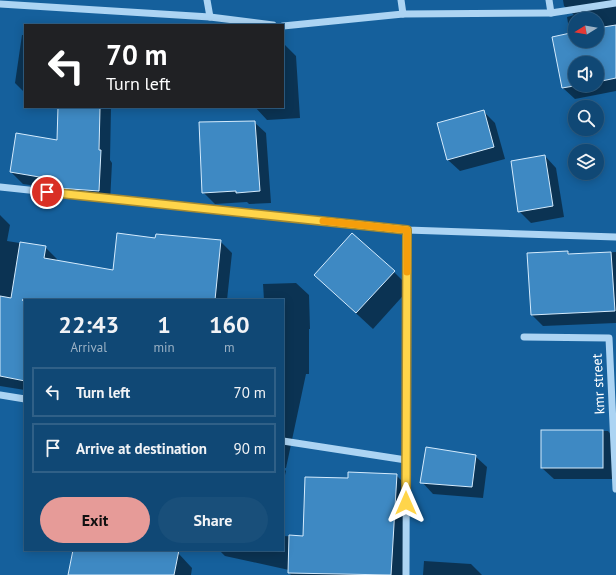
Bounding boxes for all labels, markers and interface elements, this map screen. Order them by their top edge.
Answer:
north arrow [568,12,604,48]
map controls [568,12,604,180]
text: 70 m [106,36,167,73]
icon: left [40,40,92,92]
button: sound [568,56,604,92]
text: Turn left [106,72,171,95]
button: search [568,100,604,136]
button: layers [568,144,604,180]
pin [30,175,64,209]
icon: arrive [36,181,58,203]
text: 22:43 [58,309,119,340]
text: 1 [157,309,171,340]
text: 160 [209,309,250,340]
text: Arrival [71,339,107,356]
text: min [153,339,175,356]
text: m [224,339,235,356]
street label: kmr street [587,353,609,415]
icon: left [42,381,64,403]
text: Turn left [76,383,130,402]
text: 70 m [233,383,266,402]
icon: arrive [42,437,64,459]
text: Arrive at destination [76,439,207,458]
text: 90 m [233,439,266,458]
position arrow [385,482,427,524]
button: Exit [40,497,150,543]
button: Share [158,497,268,543]

